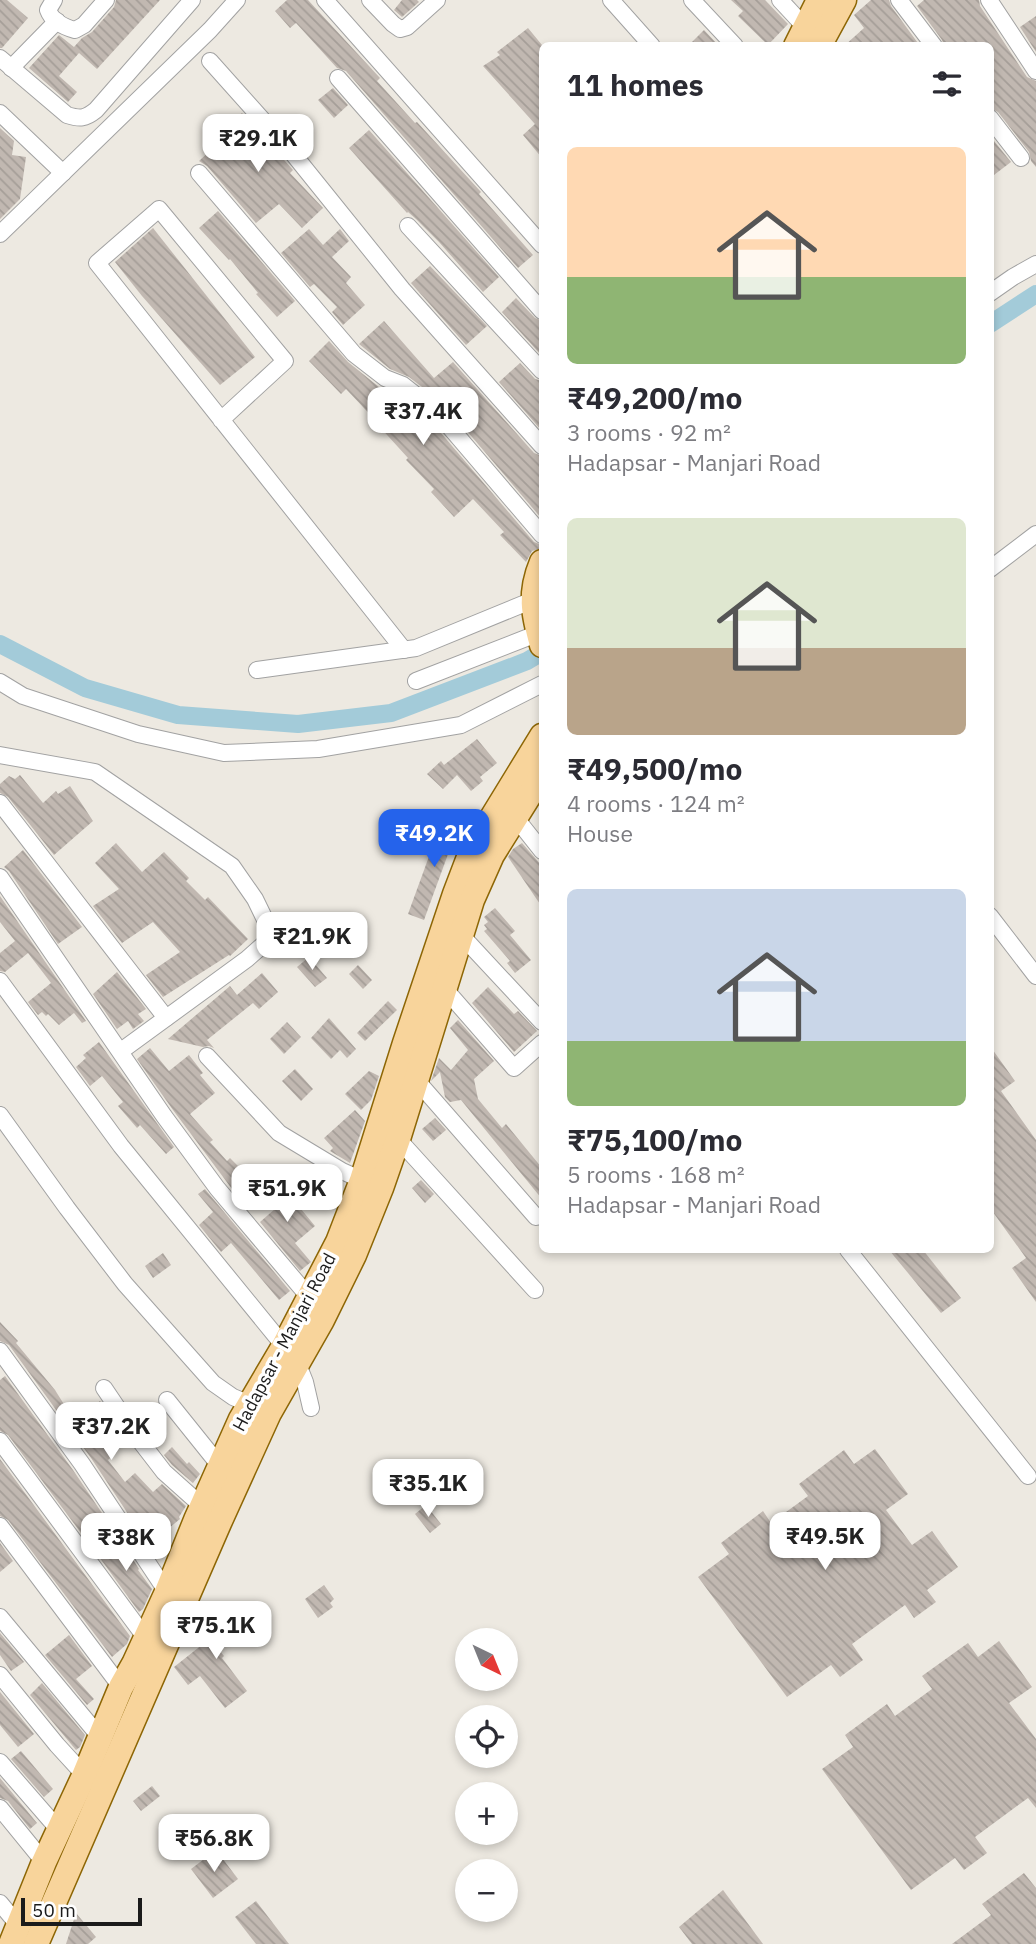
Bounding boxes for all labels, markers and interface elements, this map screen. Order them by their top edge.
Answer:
text: 11 homes [567,65,704,104]
icon: filters [928,65,966,103]
pin: ₹29.1K [201,114,315,174]
text: ₹29.1K [218,122,298,152]
icon: home [704,192,830,318]
text: ₹49,200/mo [567,378,742,417]
pin: ₹37.4K [366,388,480,447]
text: ₹37.4K [383,395,463,425]
text: 3 rooms · 92 m² [567,417,731,447]
text: Hadapsar - Manjari Road [567,447,821,477]
icon: home [704,563,830,689]
text: ₹49,500/mo [567,749,742,788]
text: 4 rooms · 124 m² [567,788,745,818]
pin: ₹49.2K [377,810,491,869]
text: ₹49.2K [394,817,474,847]
text: House [567,818,633,848]
pin: ₹21.9K [255,912,369,972]
text: ₹21.9K [272,920,352,950]
icon: home [704,934,830,1060]
text: ₹75,100/mo [567,1120,742,1159]
text: 5 rooms · 168 m² [567,1159,745,1189]
pin: ₹51.9K [230,1164,344,1224]
text: ₹51.9K [247,1172,327,1202]
text: Hadapsar - Manjari Road [567,1189,821,1219]
street label: Hadapsar - Manjari Road [227,1249,341,1435]
pin: ₹37.2K [54,1402,168,1462]
text: ₹37.2K [71,1410,151,1440]
pin: ₹35.1K [371,1460,485,1519]
text: ₹35.1K [388,1467,468,1497]
pin: ₹49.5K [768,1512,882,1572]
pin: ₹38K [85,1514,167,1573]
text: ₹49.5K [785,1520,865,1550]
text: ₹38K [97,1521,155,1551]
pin: ₹75.1K [159,1602,273,1661]
text: ₹75.1K [176,1609,256,1639]
north arrow [455,1628,518,1690]
map controls [455,1628,518,1922]
button: locate [455,1705,518,1768]
button: + [455,1782,518,1845]
pin: ₹56.8K [157,1814,271,1874]
text: ₹56.8K [174,1822,254,1852]
button: − [455,1859,518,1922]
scale bar [21,1895,142,1927]
text: 50 m [32,1898,76,1922]

